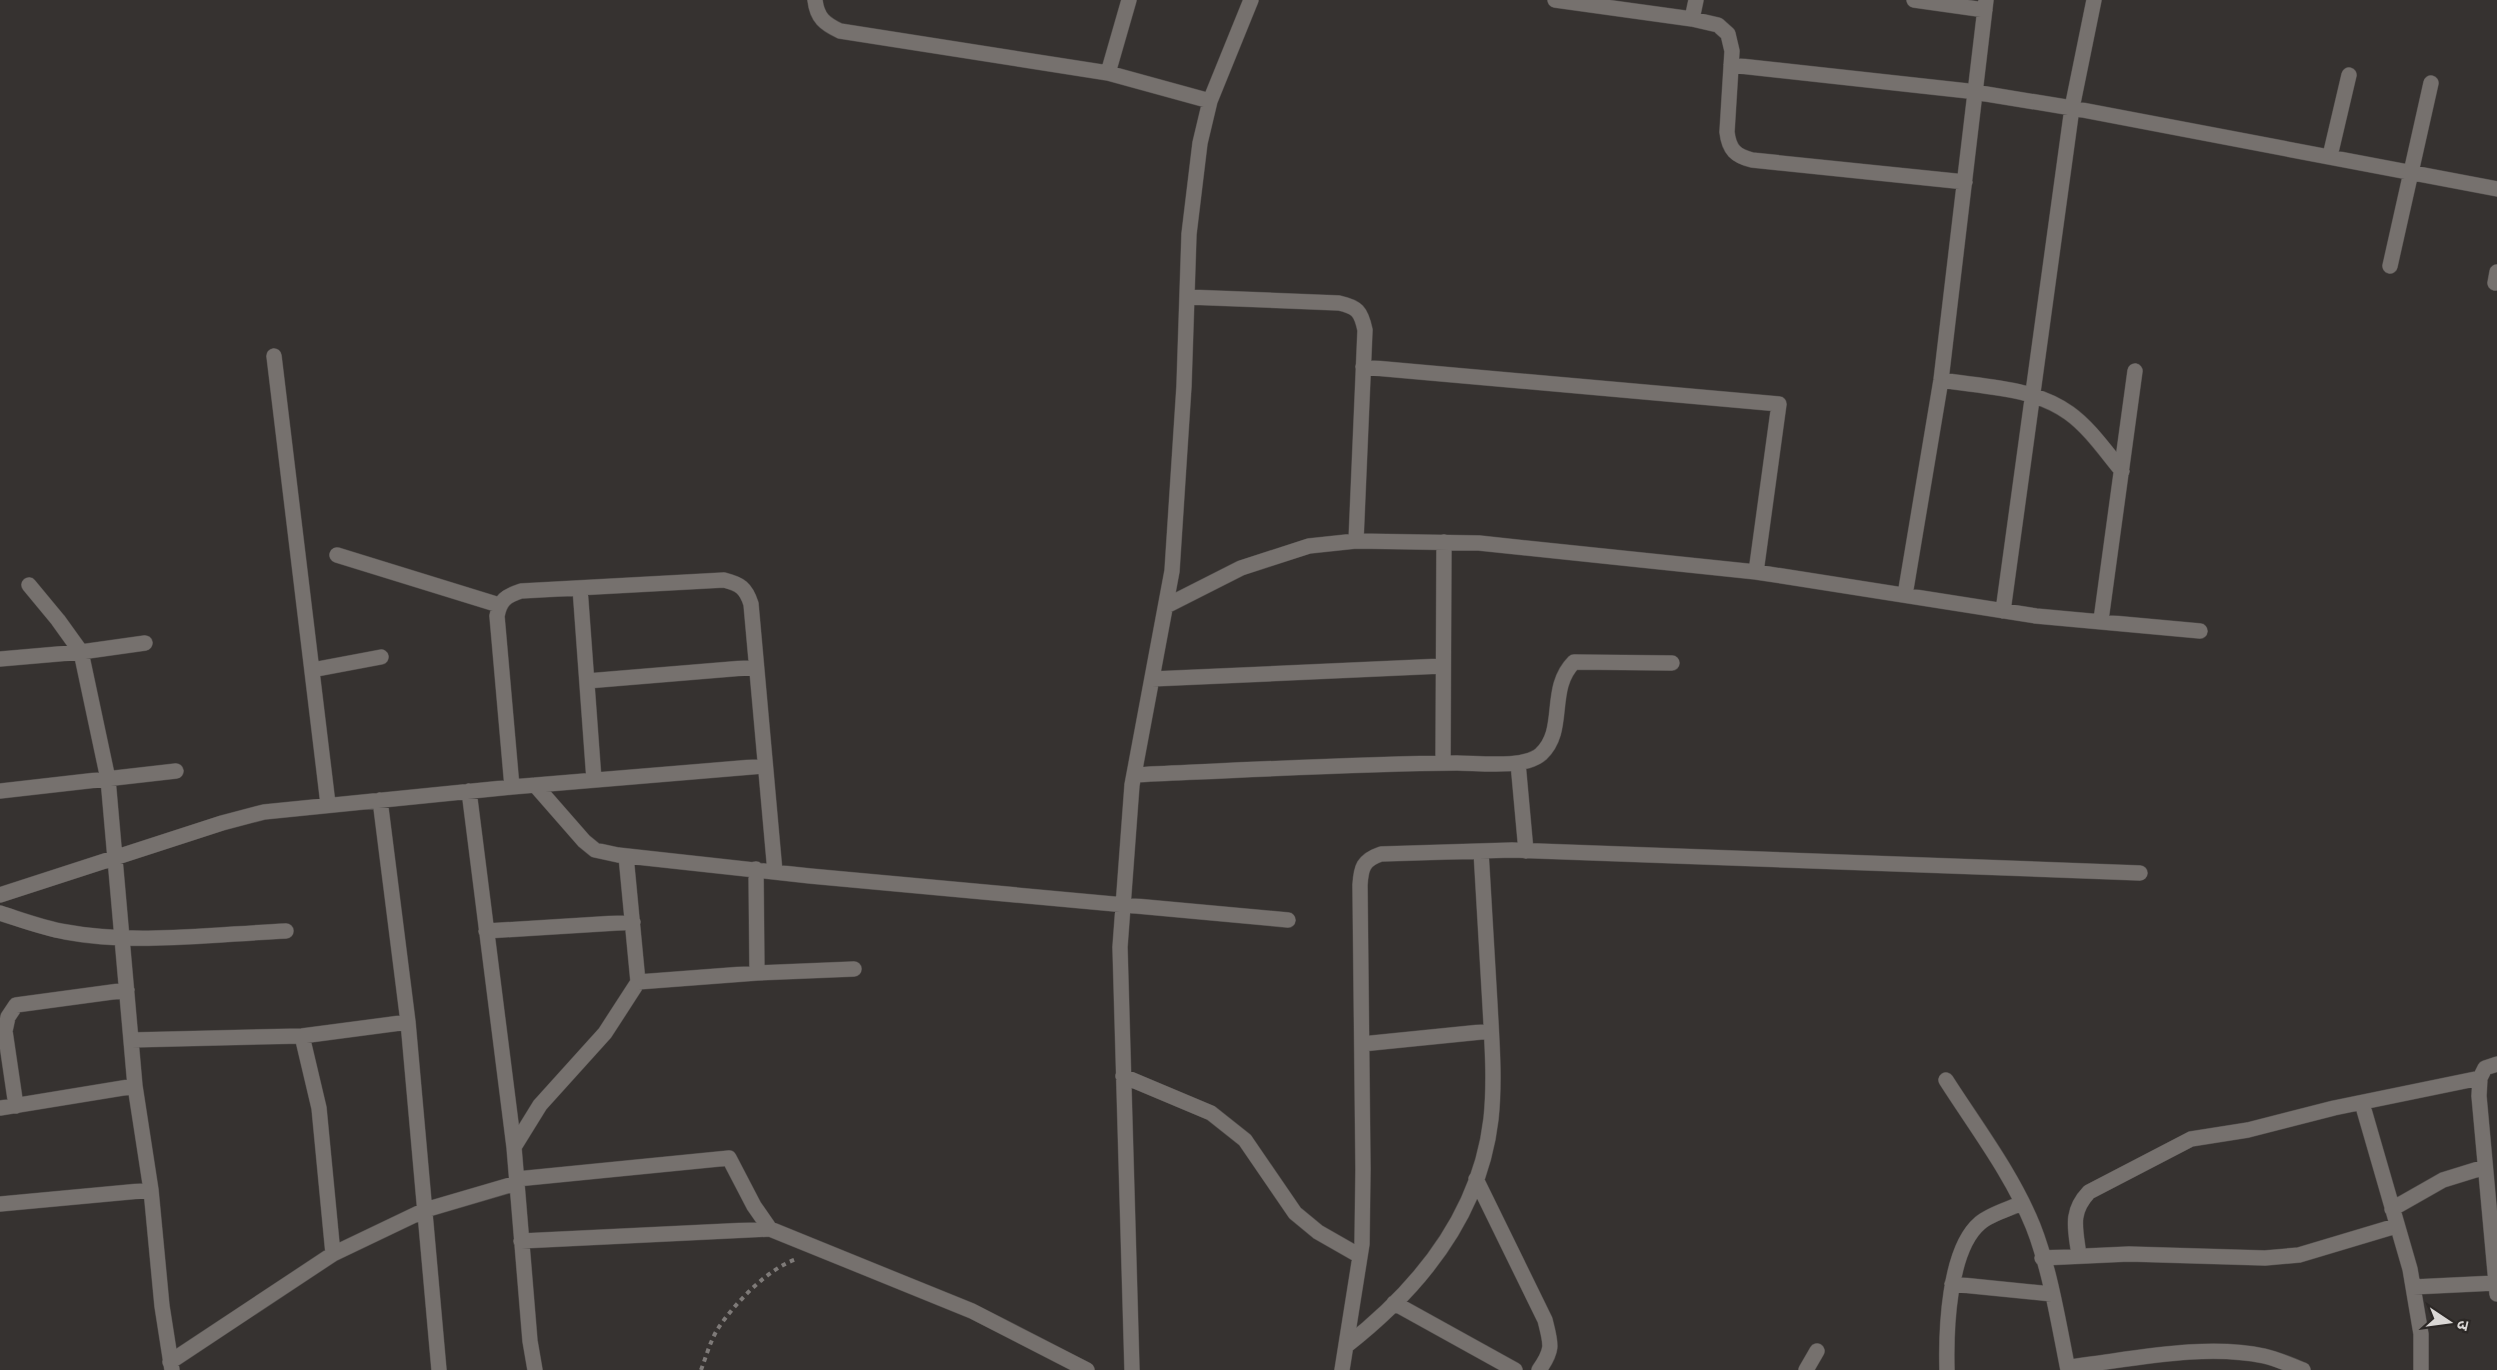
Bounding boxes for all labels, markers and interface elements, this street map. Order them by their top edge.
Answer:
north arrow [2419,1292,2479,1352]
text: उ [2453,1319,2474,1333]

